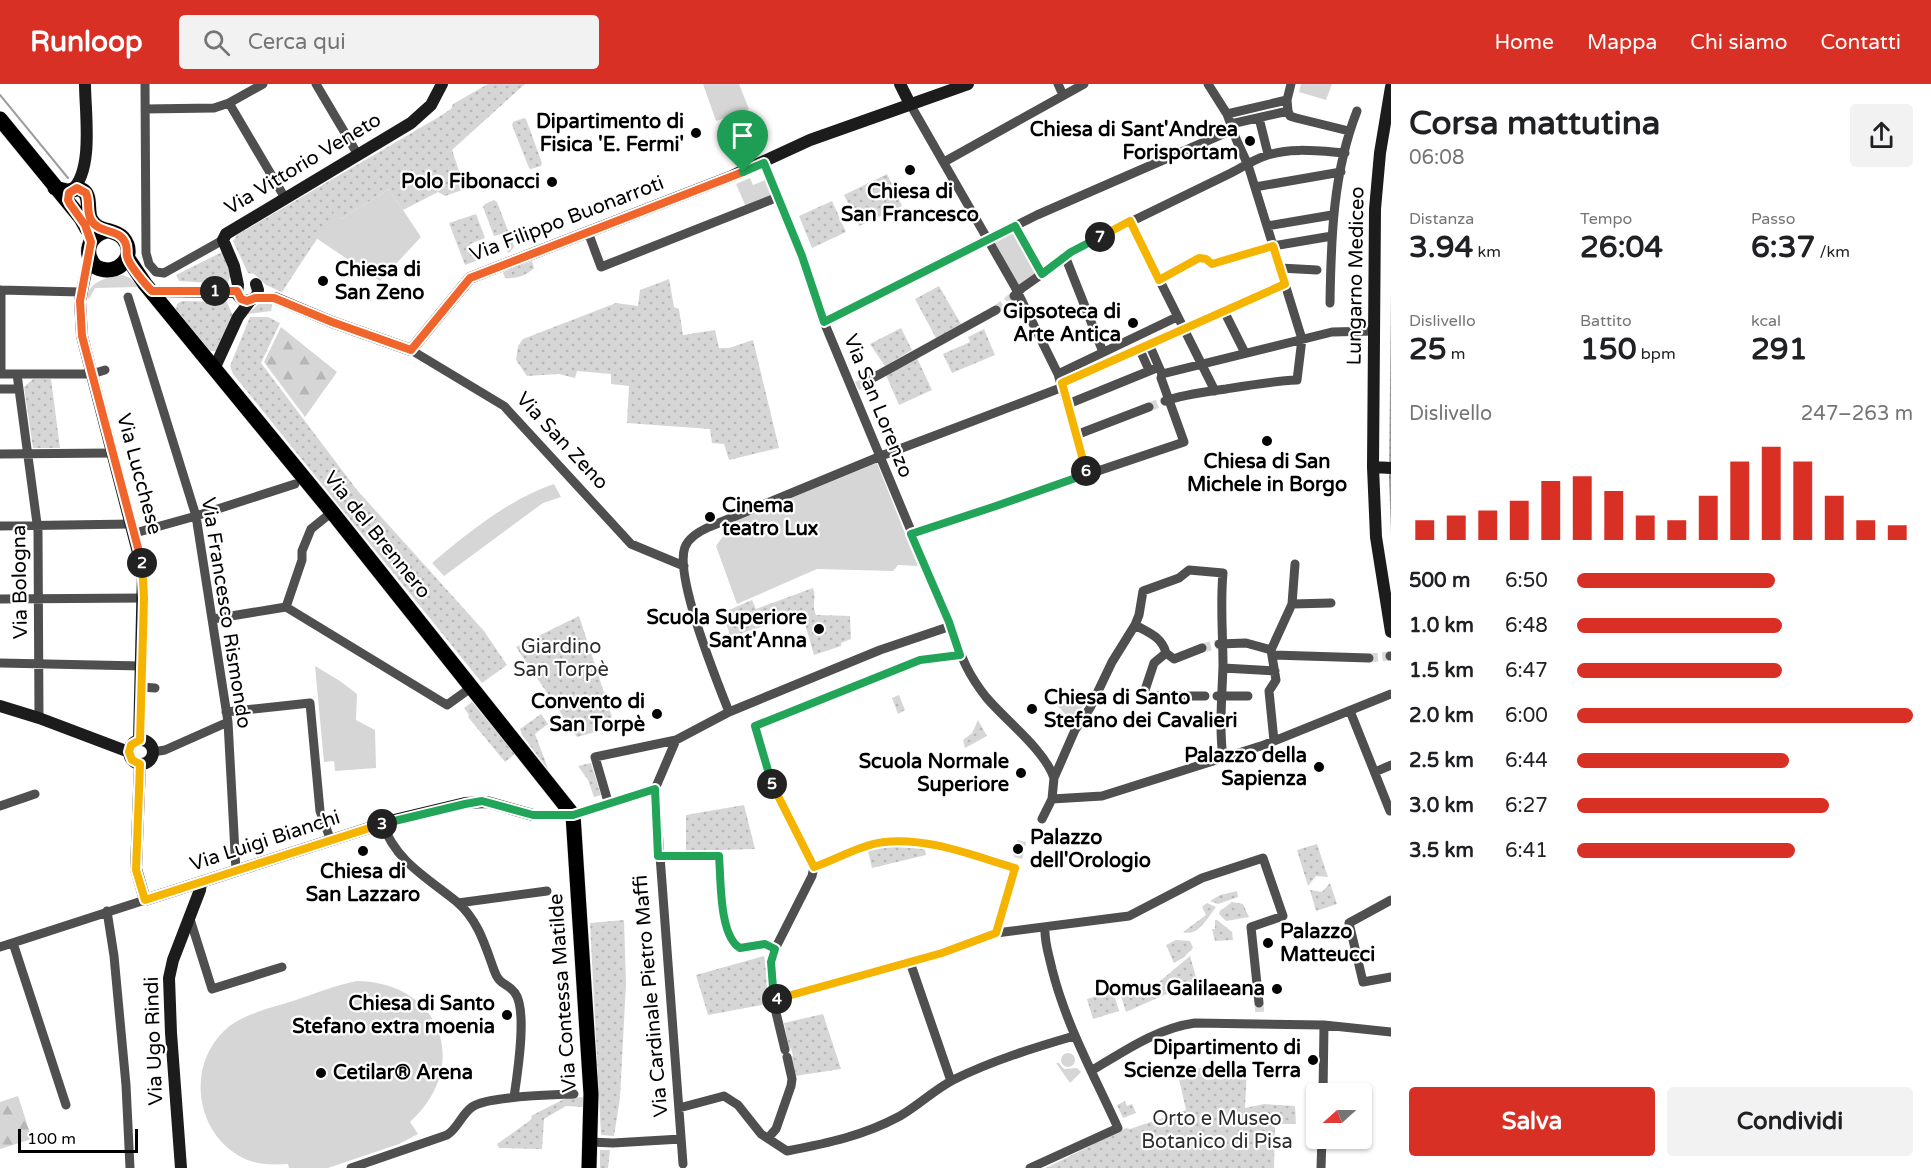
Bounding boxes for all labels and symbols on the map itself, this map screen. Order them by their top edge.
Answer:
street label: Via Vittorio Veneto [220,108,386,220]
place label: Dipartimento di Fisica 'E. Fermi' [536,110,684,157]
pin [717,110,768,172]
place label: Chiesa di Sant'Andrea Forisportam [1030,118,1238,165]
marker: Dipartimento di Fisica 'E. Fermi' [689,126,703,140]
marker: Chiesa di Sant'Andrea Forisportam [1243,134,1257,148]
marker: Chiesa di San Francesco [903,163,917,177]
place label: Polo Fibonacci [401,170,540,194]
street label: Via Filippo Buonarroti [467,171,667,267]
marker: Polo Fibonacci [545,175,559,189]
place label: Chiesa di San Francesco [841,180,979,227]
street label: Lungarno Mediceo [1342,186,1370,366]
pin: 7 [1085,222,1115,252]
place label: Chiesa di San Zeno [335,258,424,305]
marker: Chiesa di San Zeno [316,274,330,288]
pin: 1 [200,276,230,306]
place label: Gipsoteca di Arte Antica [1003,300,1121,347]
marker: Gipsoteca di Arte Antica [1126,316,1140,330]
street label: Via San Lorenzo [838,331,918,481]
street label: Via San Zeno [511,387,613,495]
street label: Via Lucchese [111,411,167,537]
marker: Chiesa di San Michele in Borgo [1260,434,1274,448]
place label: Chiesa di San Michele in Borgo [1187,450,1347,497]
pin: 6 [1071,456,1101,486]
street label: Via del Brennero [318,467,436,603]
place label: Cinema teatro Lux [722,494,819,541]
street label: Via Francesco Rismondo [196,496,256,730]
marker: Cinema teatro Lux [703,510,717,524]
street label: Via Bologna [7,525,33,639]
pin: 2 [127,548,157,578]
place label: Scuola Superiore Sant'Anna [647,606,807,653]
marker: Scuola Superiore Sant'Anna [812,622,826,636]
park label: Giardino San Torpè [513,635,609,682]
place label: Chiesa di Santo Stefano dei Cavalieri [1044,686,1238,733]
place label: Convento di San Torpè [531,690,645,737]
marker: Chiesa di Santo Stefano dei Cavalieri [1025,702,1039,716]
marker: Convento di San Torpè [650,707,664,721]
place label: Palazzo della Sapienza [1184,744,1307,791]
place label: Scuola Normale Superiore [859,750,1009,797]
marker: Palazzo della Sapienza [1312,760,1326,774]
marker: Scuola Normale Superiore [1014,766,1028,780]
pin: 5 [757,769,787,799]
street label: Via Luigi Bianchi [187,805,343,877]
pin: 3 [367,809,397,839]
place label: Palazzo dell'Orologio [1030,826,1151,873]
marker: Palazzo dell'Orologio [1011,842,1025,856]
marker: Chiesa di San Lazzaro [356,844,370,858]
place label: Chiesa di San Lazzaro [306,860,420,907]
street label: Via Cardinale Pietro Maffi [628,874,674,1118]
street label: Via Contessa Matilde [544,893,582,1093]
place label: Palazzo Matteucci [1280,920,1375,967]
marker: Palazzo Matteucci [1261,936,1275,950]
street label: Via Ugo Rindi [140,976,168,1106]
place label: Domus Galilaeana [1094,977,1265,1001]
marker: Domus Galilaeana [1270,982,1284,996]
pin: 4 [762,984,792,1014]
place label: Chiesa di Santo Stefano extra moenia [292,992,495,1039]
marker: Chiesa di Santo Stefano extra moenia [500,1008,514,1022]
place label: Dipartimento di Scienze della Terra [1124,1036,1301,1083]
marker: Dipartimento di Scienze della Terra [1306,1053,1320,1067]
place label: Cetilar® Arena [333,1061,473,1085]
marker: Cetilar® Arena [314,1066,328,1080]
north arrow [1306,1083,1372,1149]
park label: Orto e Museo Botanico di Pisa [1141,1107,1293,1154]
scale bar [18,1126,138,1154]

